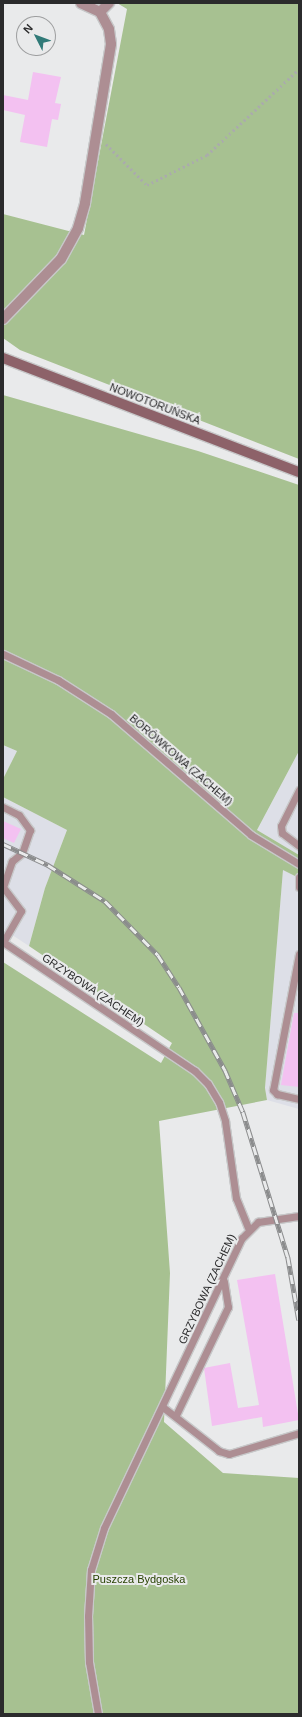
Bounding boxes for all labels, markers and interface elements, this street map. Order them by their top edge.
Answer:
north arrow [16,16,56,56]
text: N [21,22,35,36]
street label: NOWOTORUŃSKA [108,381,202,427]
street label: BORÓWKOWA (ZACHEM) [127,711,235,809]
street label: GRZYBOWA (ZACHEM) [39,951,147,1029]
street label: GRZYBOWA (ZACHEM) [176,1232,238,1346]
park label: Puszcza Bydgoska [93,1572,185,1586]

